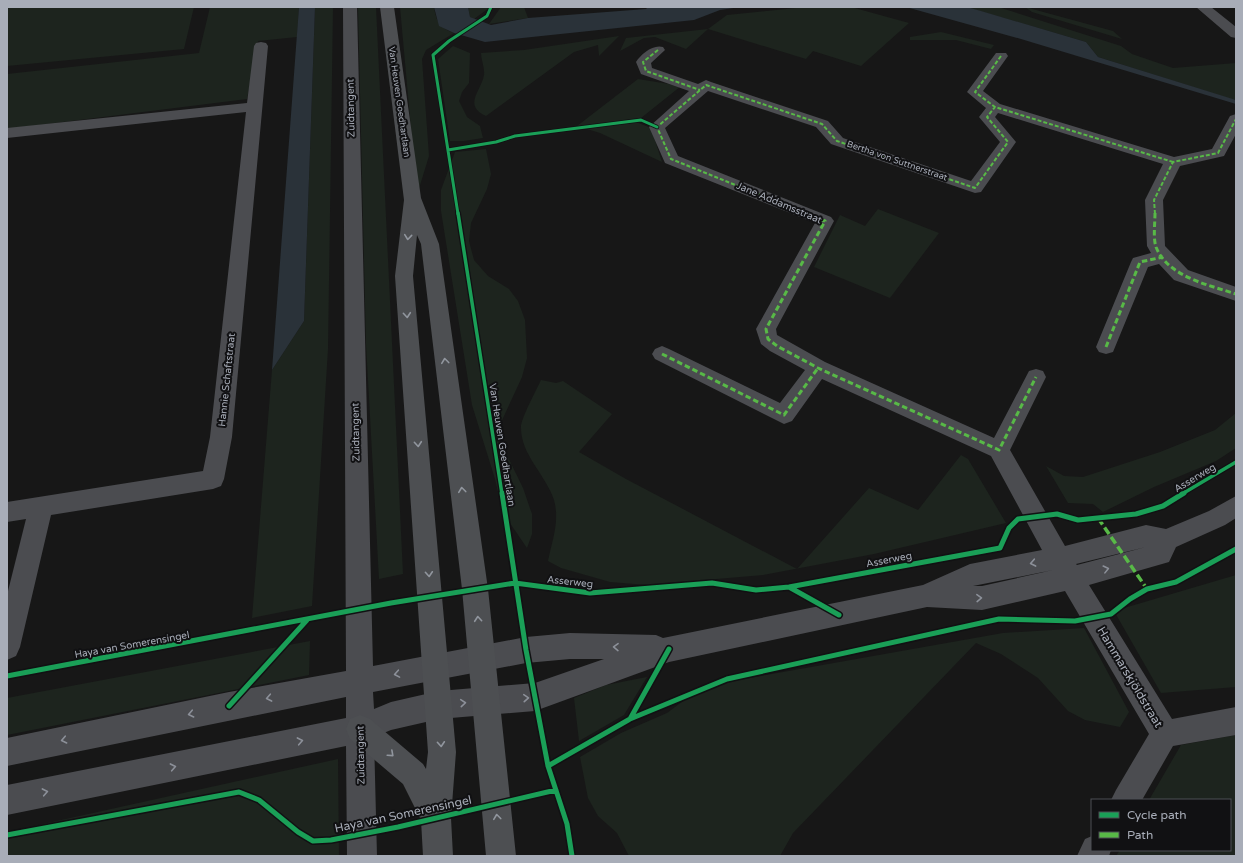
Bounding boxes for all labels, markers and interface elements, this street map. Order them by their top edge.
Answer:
street label: Van Heuven Goedhartlaan [386,46,412,158]
street label: Zuidtangent [344,78,358,137]
street label: Bertha von Suttnerstraat [845,139,949,184]
street label: Jane Addamsstraat [735,180,824,226]
one-way arrow [404,234,413,240]
one-way arrow [403,312,412,318]
street label: Hannie Schaftstraat [216,332,238,427]
one-way arrow [441,358,450,364]
street label: Van Heuven Goedhartlaan [486,383,518,507]
street label: Zuidtangent [349,402,363,461]
one-way arrow [413,441,422,447]
street label: Asserweg [1172,461,1218,495]
one-way arrow [458,487,467,493]
street label: Asserweg [865,550,913,570]
one-way arrow [1030,558,1037,567]
one-way arrow [1103,566,1109,574]
one-way arrow [424,571,433,577]
street label: Asserweg [546,574,594,590]
one-way arrow [976,594,982,602]
one-way arrow [474,616,483,622]
street label: Hammarskjöldstraat [1094,624,1166,730]
street label: Haya van Somerensingel [74,629,190,661]
one-way arrow [613,643,619,652]
one-way arrow [394,669,400,678]
one-way arrow [266,693,273,702]
one-way arrow [523,693,529,702]
one-way arrow [460,698,466,707]
one-way arrow [188,709,194,717]
street label: Zuidtangent [354,725,368,784]
one-way arrow [61,736,67,744]
one-way arrow [297,738,303,746]
one-way arrow [437,741,446,747]
one-way arrow [386,749,393,756]
one-way arrow [170,763,176,771]
one-way arrow [42,789,48,797]
street label: Haya van Somerensingel [333,793,473,835]
legend [1091,799,1231,851]
text: Cycle path [1127,808,1186,822]
one-way arrow [493,814,502,820]
text: Path [1127,828,1153,842]

